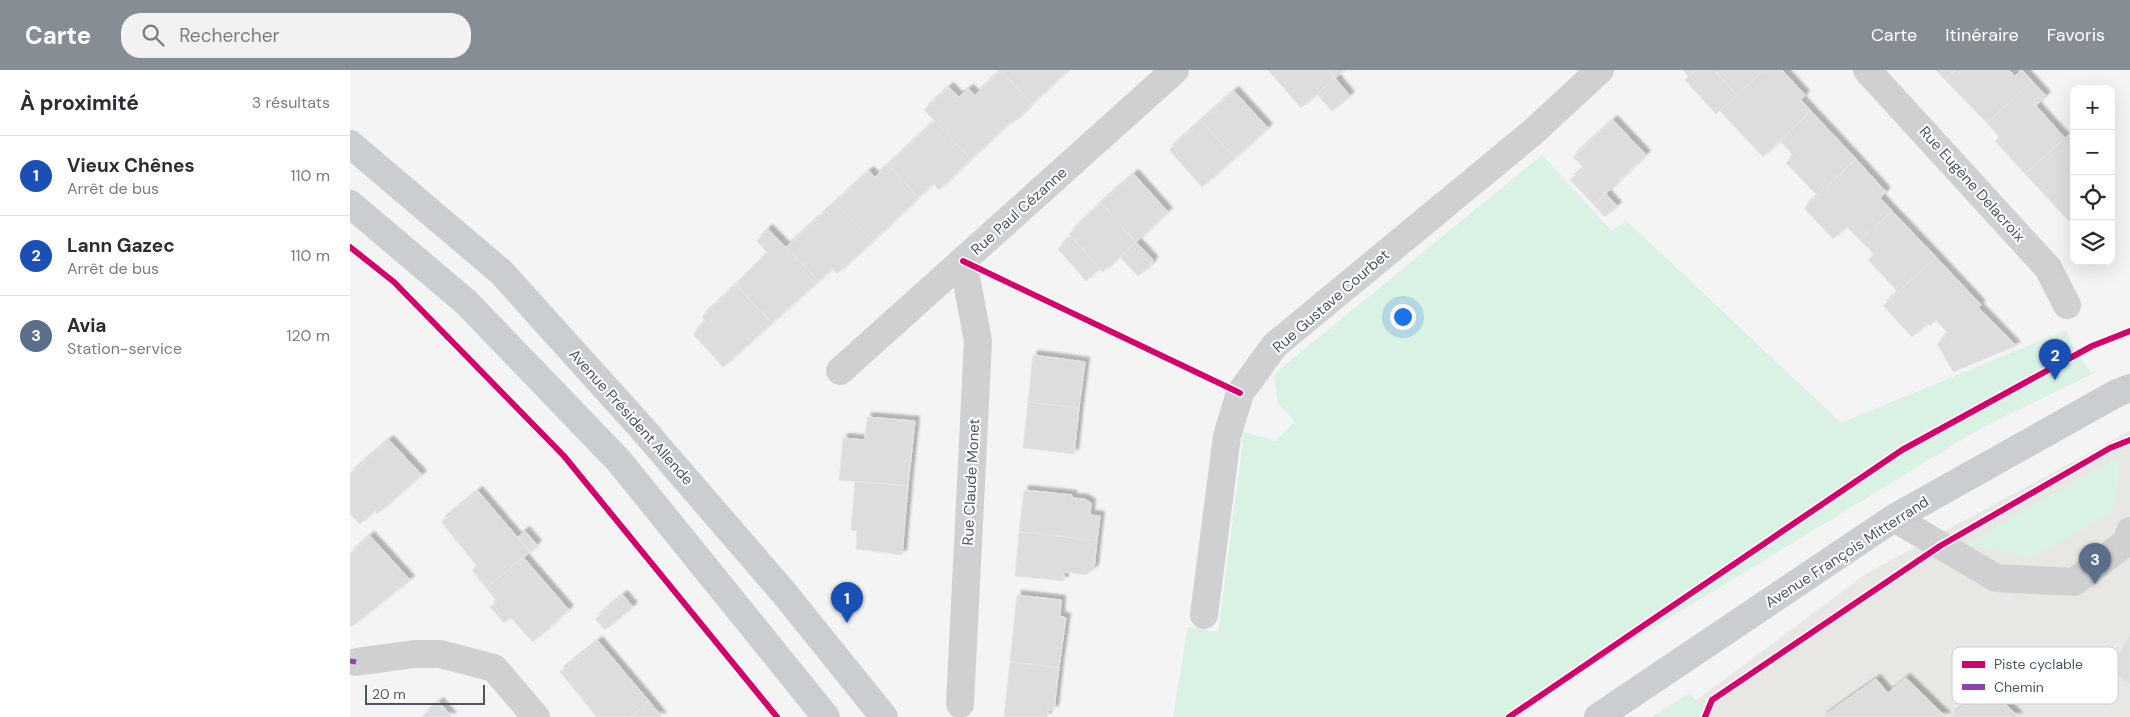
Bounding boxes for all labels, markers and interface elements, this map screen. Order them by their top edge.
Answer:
search box [121,13,471,58]
text: Carte [25,20,91,51]
icon: search [139,21,167,49]
text: Rechercher [179,23,280,48]
text: Carte [1871,23,1917,47]
text: Itinéraire [1945,23,2019,47]
text: Favoris [2047,23,2105,47]
map controls [2070,85,2115,265]
button: + [2070,85,2115,130]
text: À proximité [20,89,139,117]
text: 3 résultats [252,92,330,113]
street label: Rue Eugène Delacroix [1915,122,2030,246]
button: − [2070,130,2115,175]
text: Vieux Chênes [67,153,195,178]
street label: Rue Paul Cézanne [967,163,1071,259]
text: 1 [33,165,39,186]
text: 110 m [291,165,330,186]
button: locate [2070,175,2115,220]
text: Arrêt de bus [67,178,159,199]
button: layers [2070,220,2115,265]
text: Lann Gazec [67,233,175,258]
text: 2 [31,245,41,266]
text: 110 m [291,245,330,266]
street label: Rue Gustave Courbet [1268,245,1394,357]
text: Arrêt de bus [67,258,159,279]
your location [1390,304,1416,330]
text: Avia [67,313,106,338]
text: 3 [31,325,41,346]
text: 120 m [286,325,330,346]
text: Station-service [67,338,182,359]
pin: 2 [2039,339,2071,380]
street label: Avenue Président Allende [564,345,698,489]
street label: Rue Claude Monet [958,418,984,546]
street label: Avenue François Mitterrand [1761,491,1933,613]
pin: 3 [2079,543,2111,584]
pin: 1 [831,582,863,623]
legend [1952,647,2118,704]
text: Piste cyclable [1994,655,2083,673]
text: Chemin [1994,678,2044,696]
scale bar [365,682,485,705]
text: 20 m [372,685,406,703]

